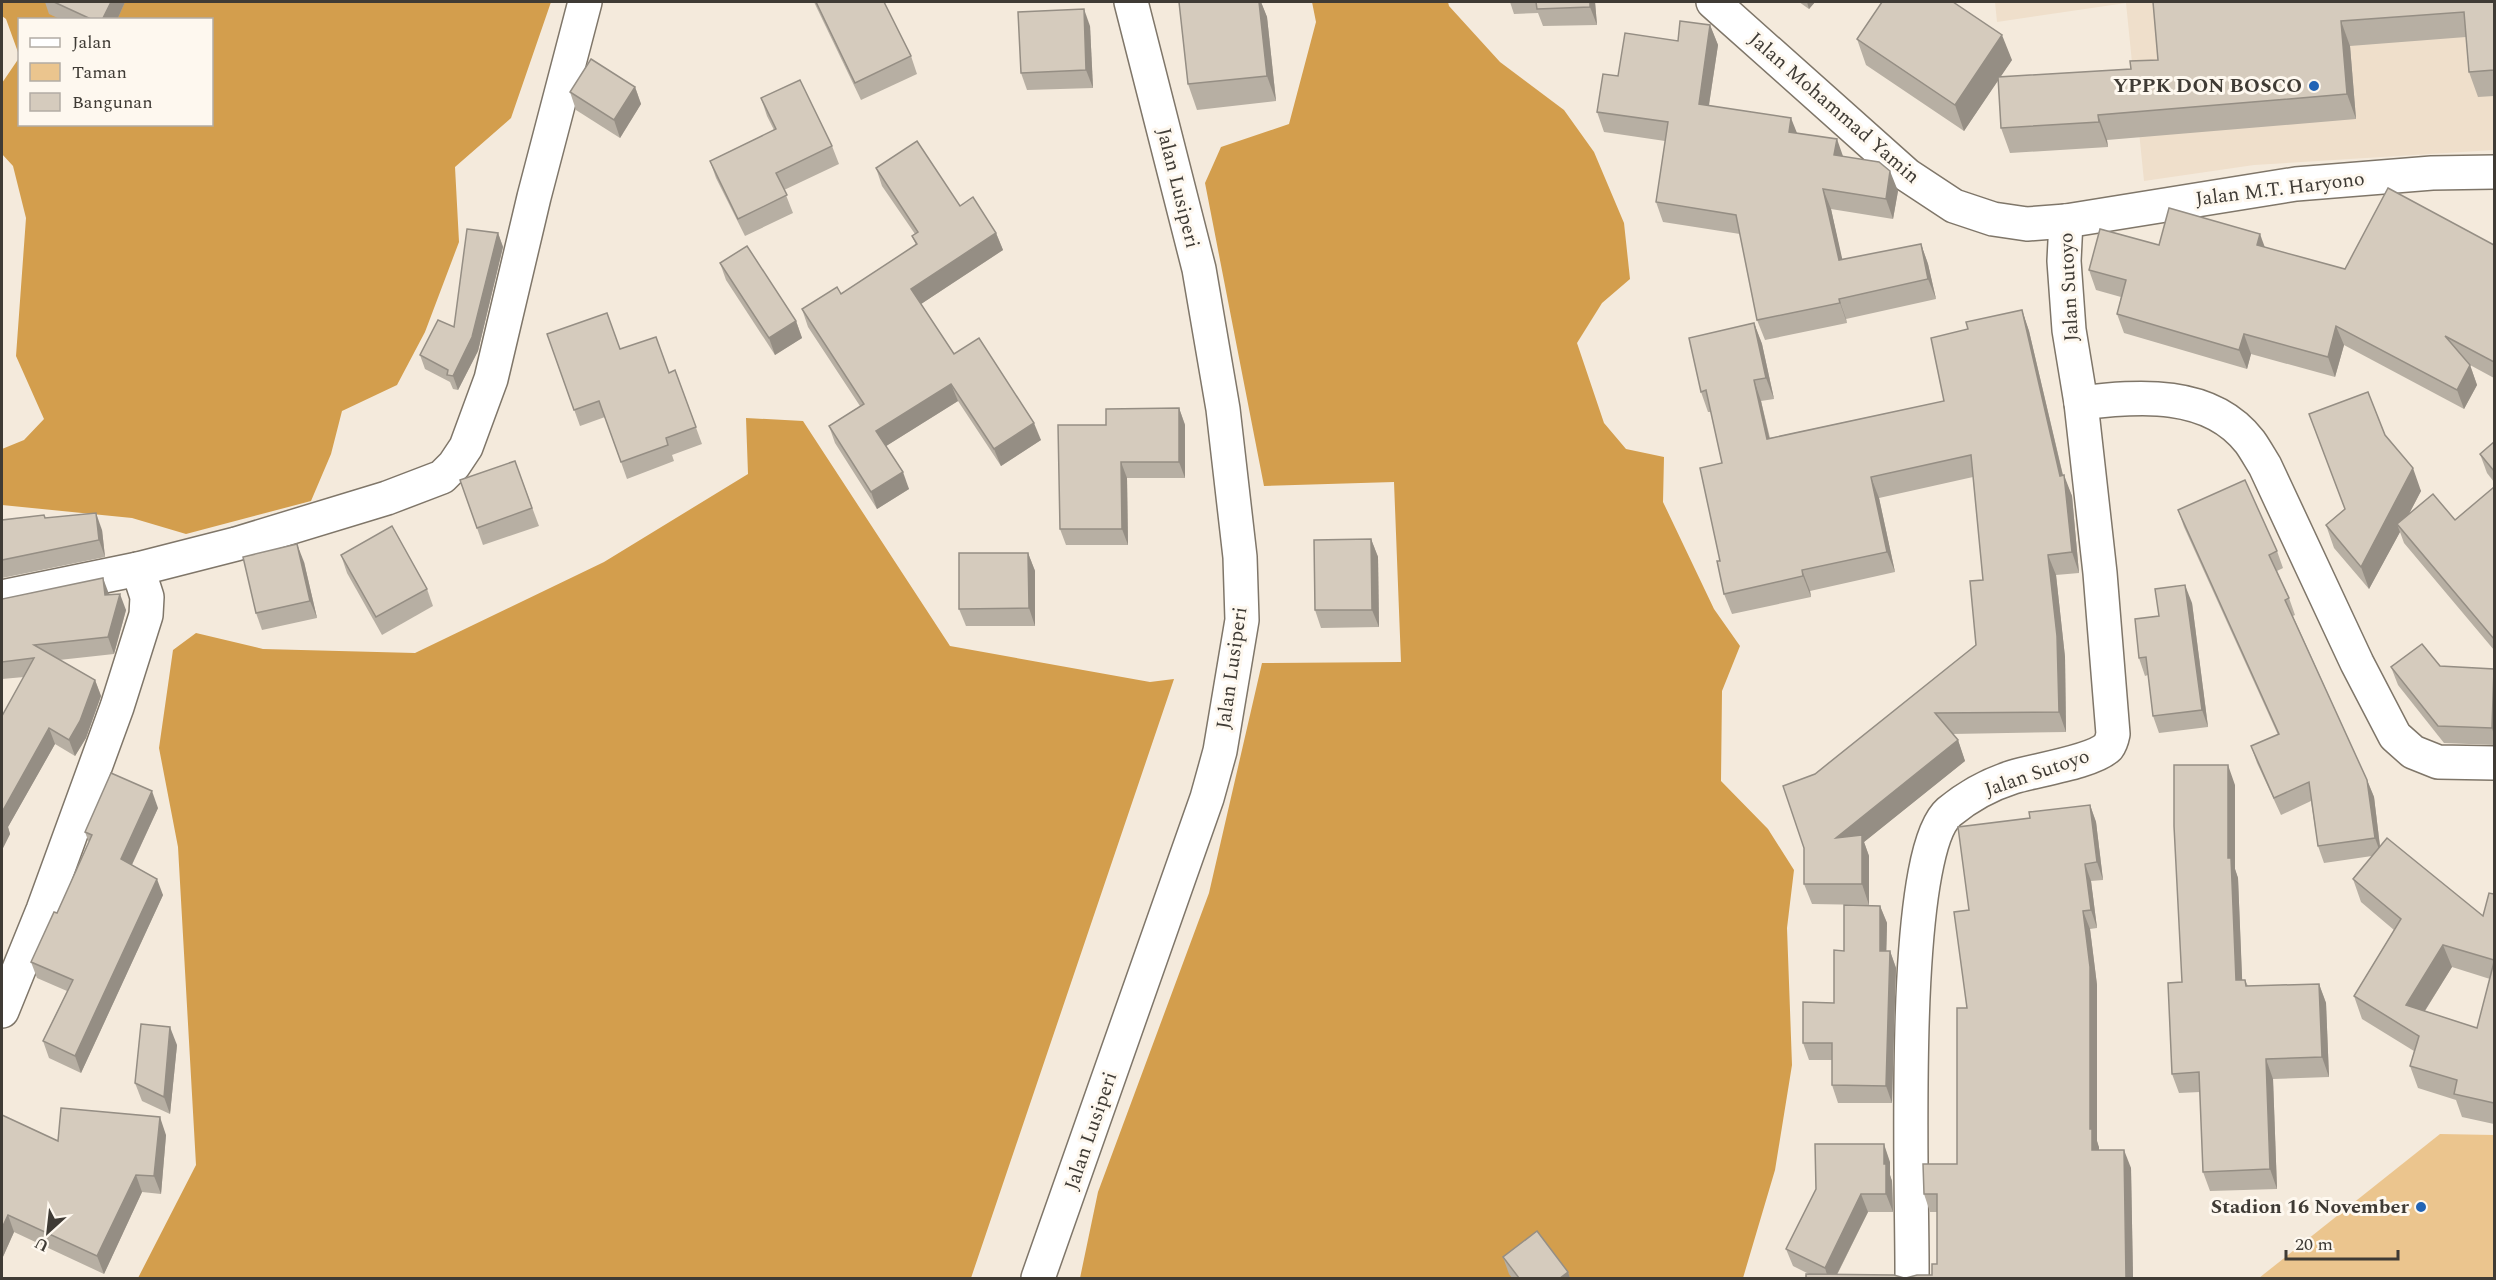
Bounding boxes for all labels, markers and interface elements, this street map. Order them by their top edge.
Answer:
legend [18,18,213,126]
street label: Jalan Mohammad Yamin [1742,25,1926,191]
text: Jalan [72,29,112,56]
text: Taman [72,59,127,86]
place label: YPPK DON BOSCO [2113,71,2302,101]
marker: YPPK DON BOSCO [2307,79,2321,93]
text: Bangunan [72,89,153,116]
street label: Jalan Lusiperi [1149,125,1207,251]
street label: Jalan M.T. Haryono [2194,164,2366,214]
street label: Jalan Sutoyo [2051,232,2087,342]
street label: Jalan Lusiperi [1209,605,1255,731]
street label: Jalan Sutoyo [1980,741,2094,805]
street label: Jalan Lusiperi [1057,1068,1125,1194]
place label: Stadion 16 November [2211,1192,2409,1222]
marker: Stadion 16 November [2414,1200,2428,1214]
north arrow [18,1202,78,1262]
scale bar [2286,1223,2398,1261]
text: U [30,1231,53,1258]
text: 20 m [2295,1231,2333,1258]

